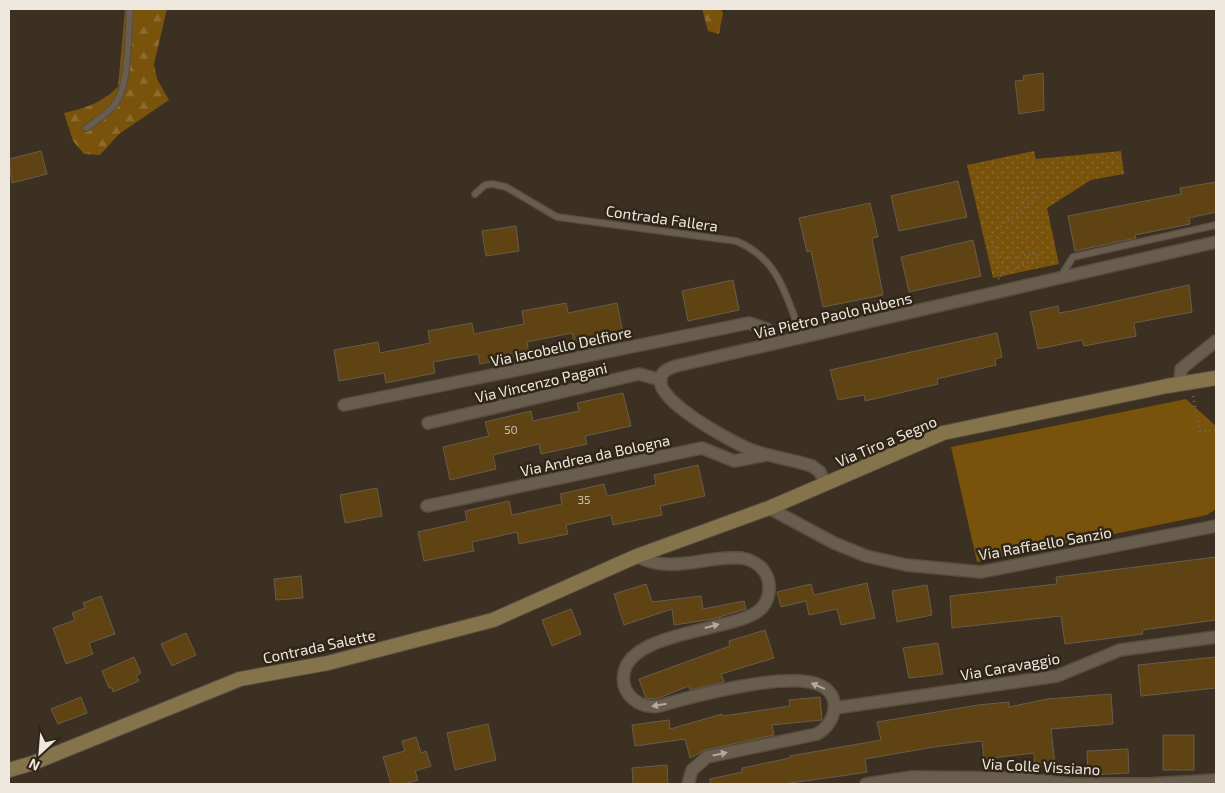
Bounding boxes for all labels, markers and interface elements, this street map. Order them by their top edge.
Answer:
street label: Contrada Fallera [605,201,719,235]
street label: Via Pietro Paolo Rubens [752,288,914,342]
street label: Via Iacobello Delfiore [489,322,633,370]
street label: Via Vincenzo Pagani [473,358,609,406]
street label: Via Tiro a Segno [833,412,939,470]
house number: 50 [504,422,518,436]
street label: Via Andrea da Bologna [519,430,671,480]
house number: 35 [577,492,591,506]
street label: Via Raffaello Sanzio [977,522,1113,564]
one-way arrow [705,621,720,629]
street label: Contrada Salette [261,625,377,667]
street label: Via Caravaggio [959,648,1061,684]
one-way arrow [810,682,825,690]
one-way arrow [651,702,667,710]
north arrow [15,728,65,778]
one-way arrow [713,750,728,758]
street label: Via Colle Vissiano [981,754,1101,778]
text: N [26,755,42,775]

